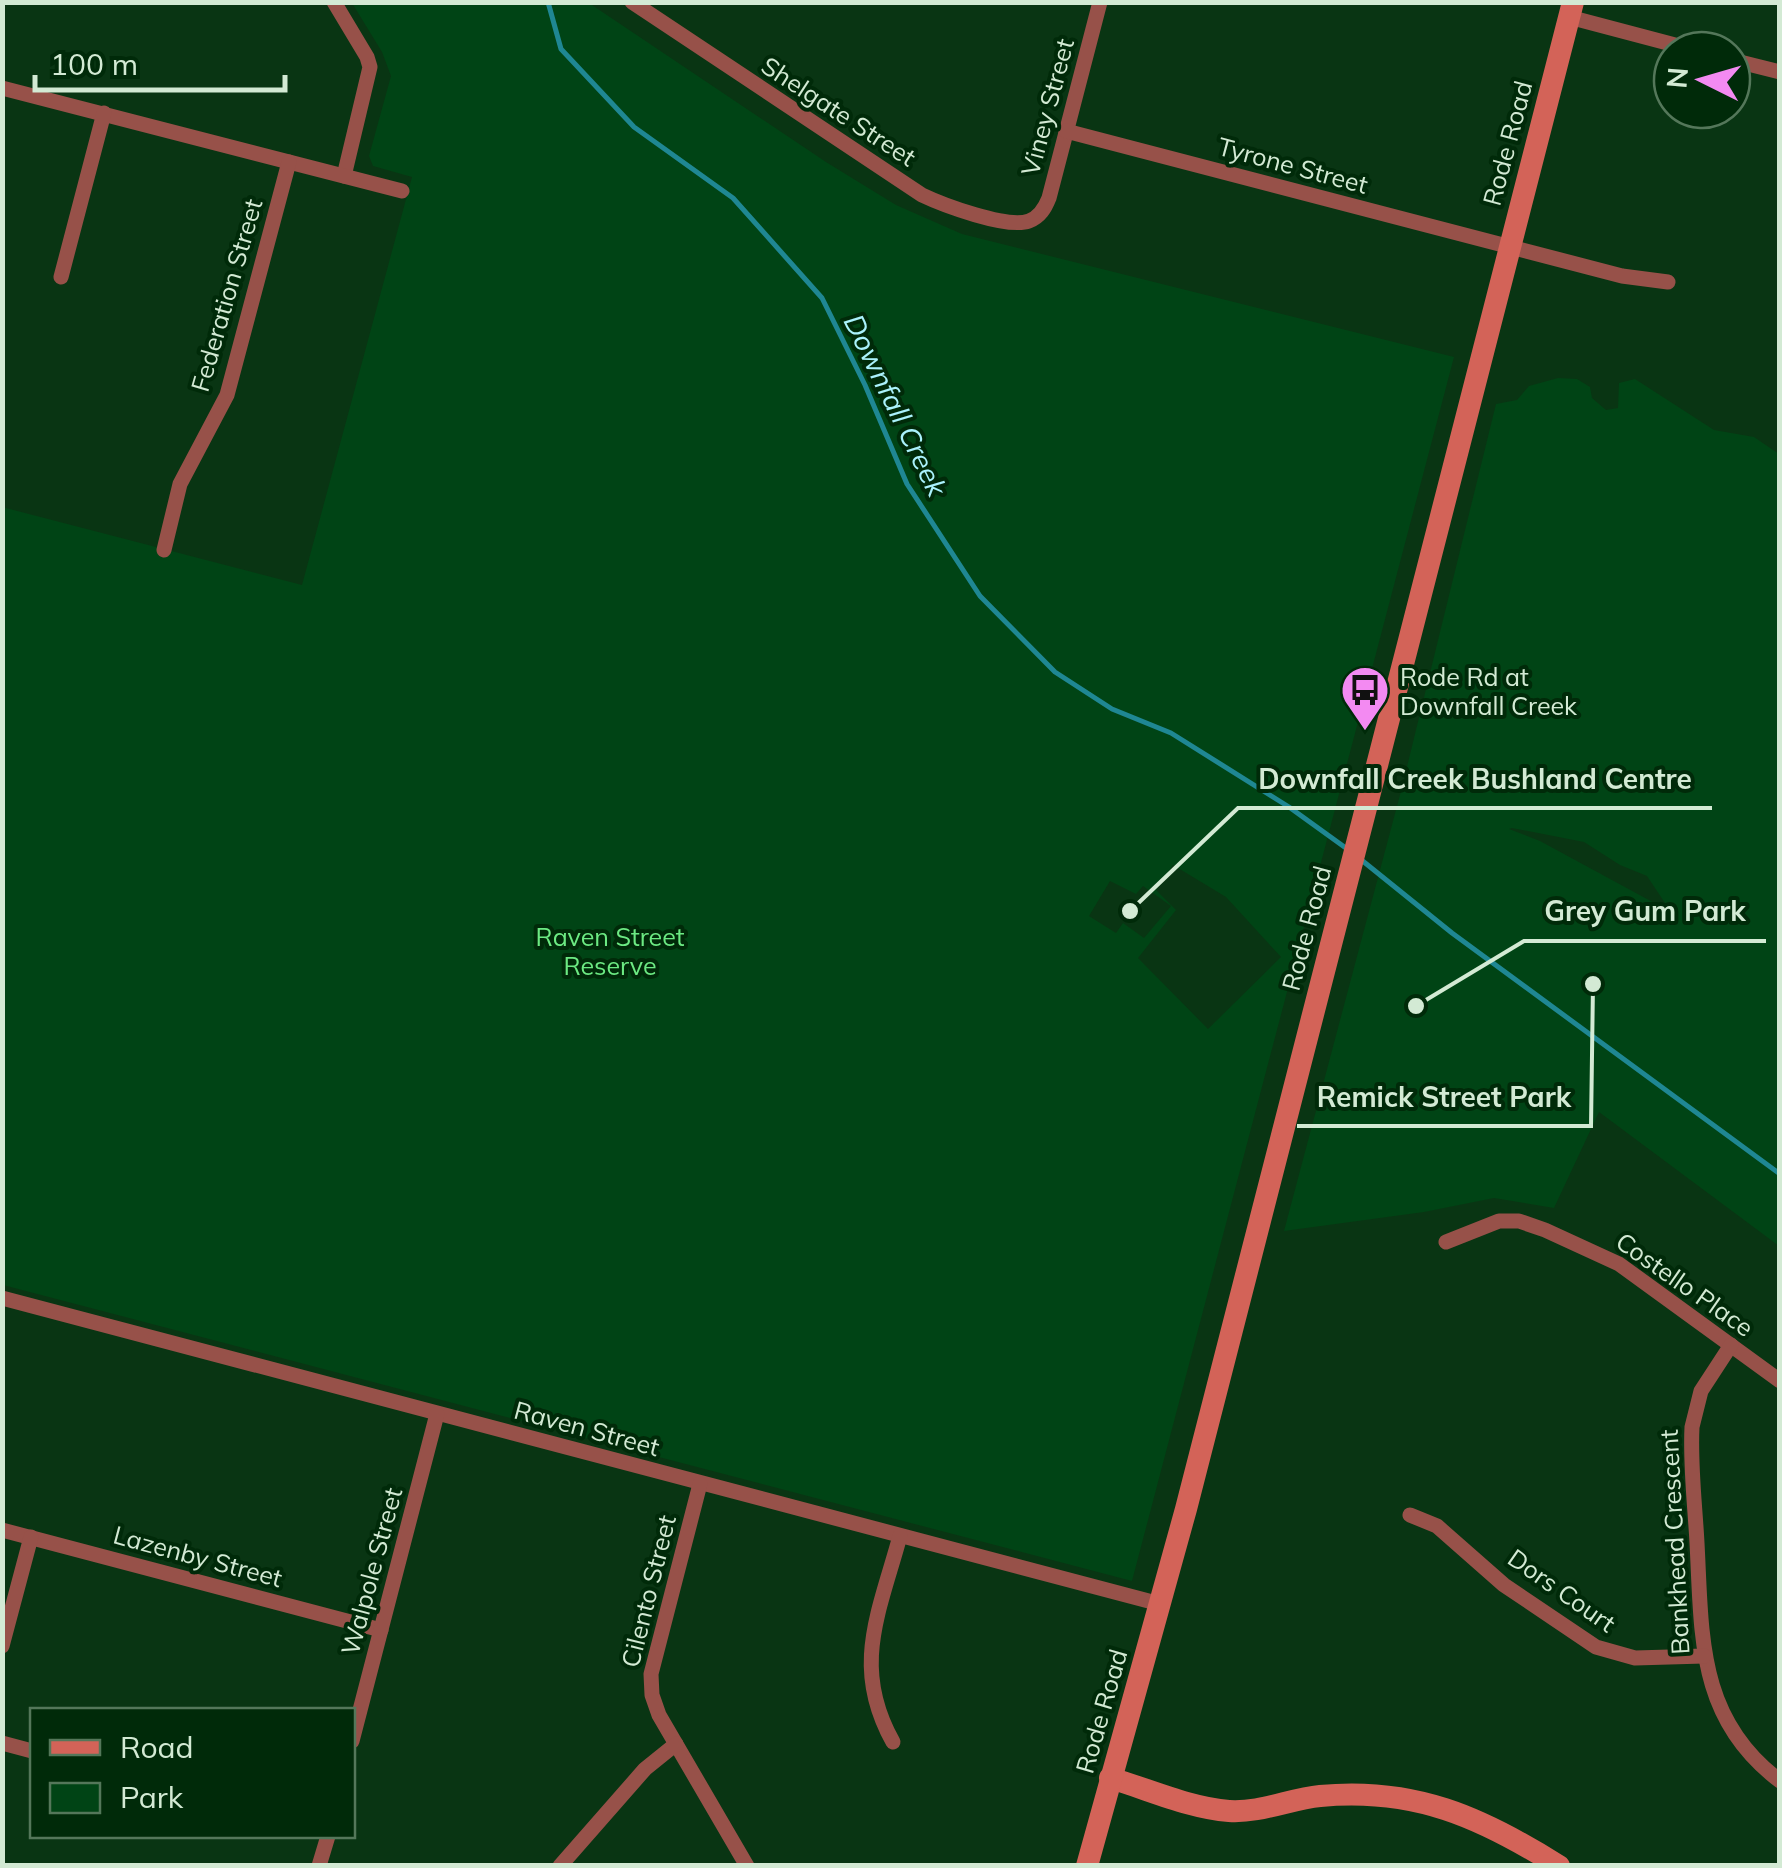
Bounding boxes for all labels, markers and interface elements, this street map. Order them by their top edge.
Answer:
scale bar [35,30,285,92]
north arrow [1652,30,1752,130]
street label: Viney Street [1014,35,1080,179]
text: 100 m [50,45,138,83]
street label: Shelgate Street [756,50,922,173]
text: N [1658,66,1695,90]
street label: Rode Road [1476,77,1538,209]
street label: Tyrone Street [1215,130,1372,200]
street label: Federation Street [184,195,268,395]
water label: Downfall Creek [837,308,956,503]
place label: Rode Rd at Downfall Creek [1400,661,1578,721]
bus stop icon: Rode Rd at Downfall Creek [1339,664,1391,732]
callout: Downfall Creek Bushland Centre [1238,750,1712,808]
text: Downfall Creek Bushland Centre [1258,761,1692,796]
street label: Rode Road [1275,862,1337,994]
callout: Grey Gum Park [1524,883,1766,941]
text: Grey Gum Park [1544,893,1746,928]
park label: Raven Street Reserve [535,921,685,981]
callout: Remick Street Park [1297,1068,1591,1126]
text: Remick Street Park [1317,1079,1572,1114]
street label: Costello Place [1610,1225,1760,1343]
street label: Raven Street [511,1394,663,1462]
street label: Bankhead Crescent [1653,1428,1695,1655]
street label: Walpole Street [334,1484,408,1658]
street label: Cilento Street [614,1511,682,1670]
street label: Lazenby Street [110,1519,286,1593]
street label: Dors Court [1502,1542,1622,1638]
street label: Rode Road [1068,1645,1134,1777]
legend [30,1708,355,1838]
text: Road [120,1728,194,1766]
text: Park [120,1778,184,1816]

